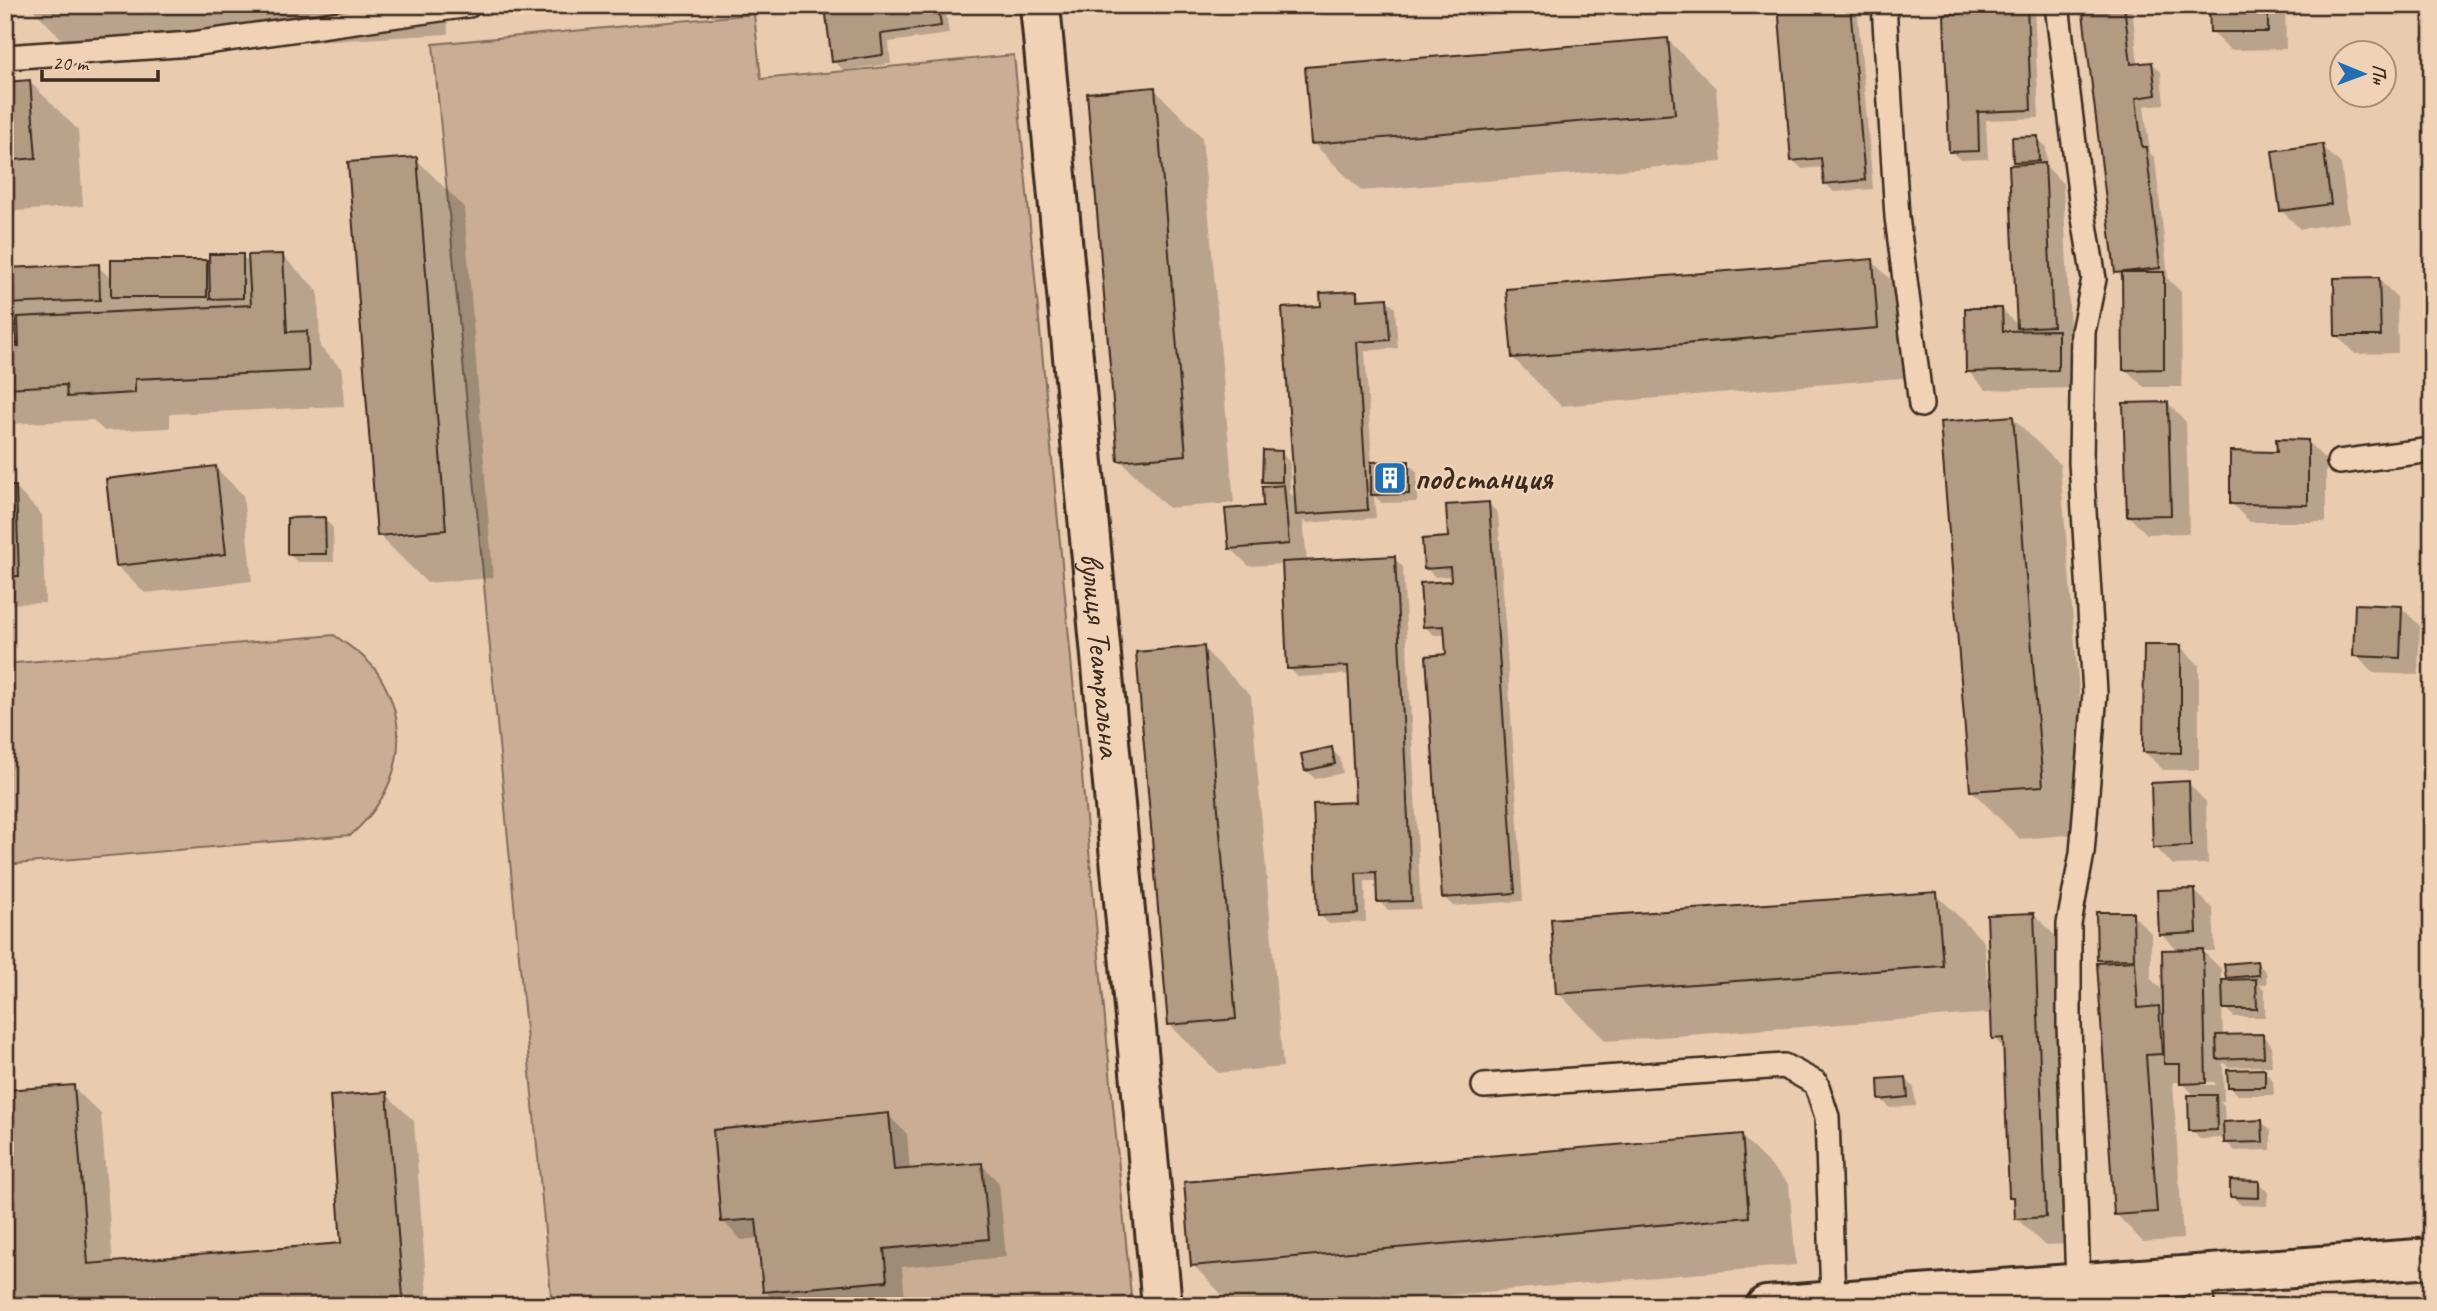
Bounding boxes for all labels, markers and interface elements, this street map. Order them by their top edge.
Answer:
scale bar [42,38,158,82]
north arrow [2328,38,2398,108]
text: 20 m [52,50,90,76]
text: Пн [2367,64,2391,86]
place label: подстанция [1414,457,1554,499]
building icon: подстанция [1371,459,1409,497]
street label: вулиця Театральна [1070,551,1132,762]

